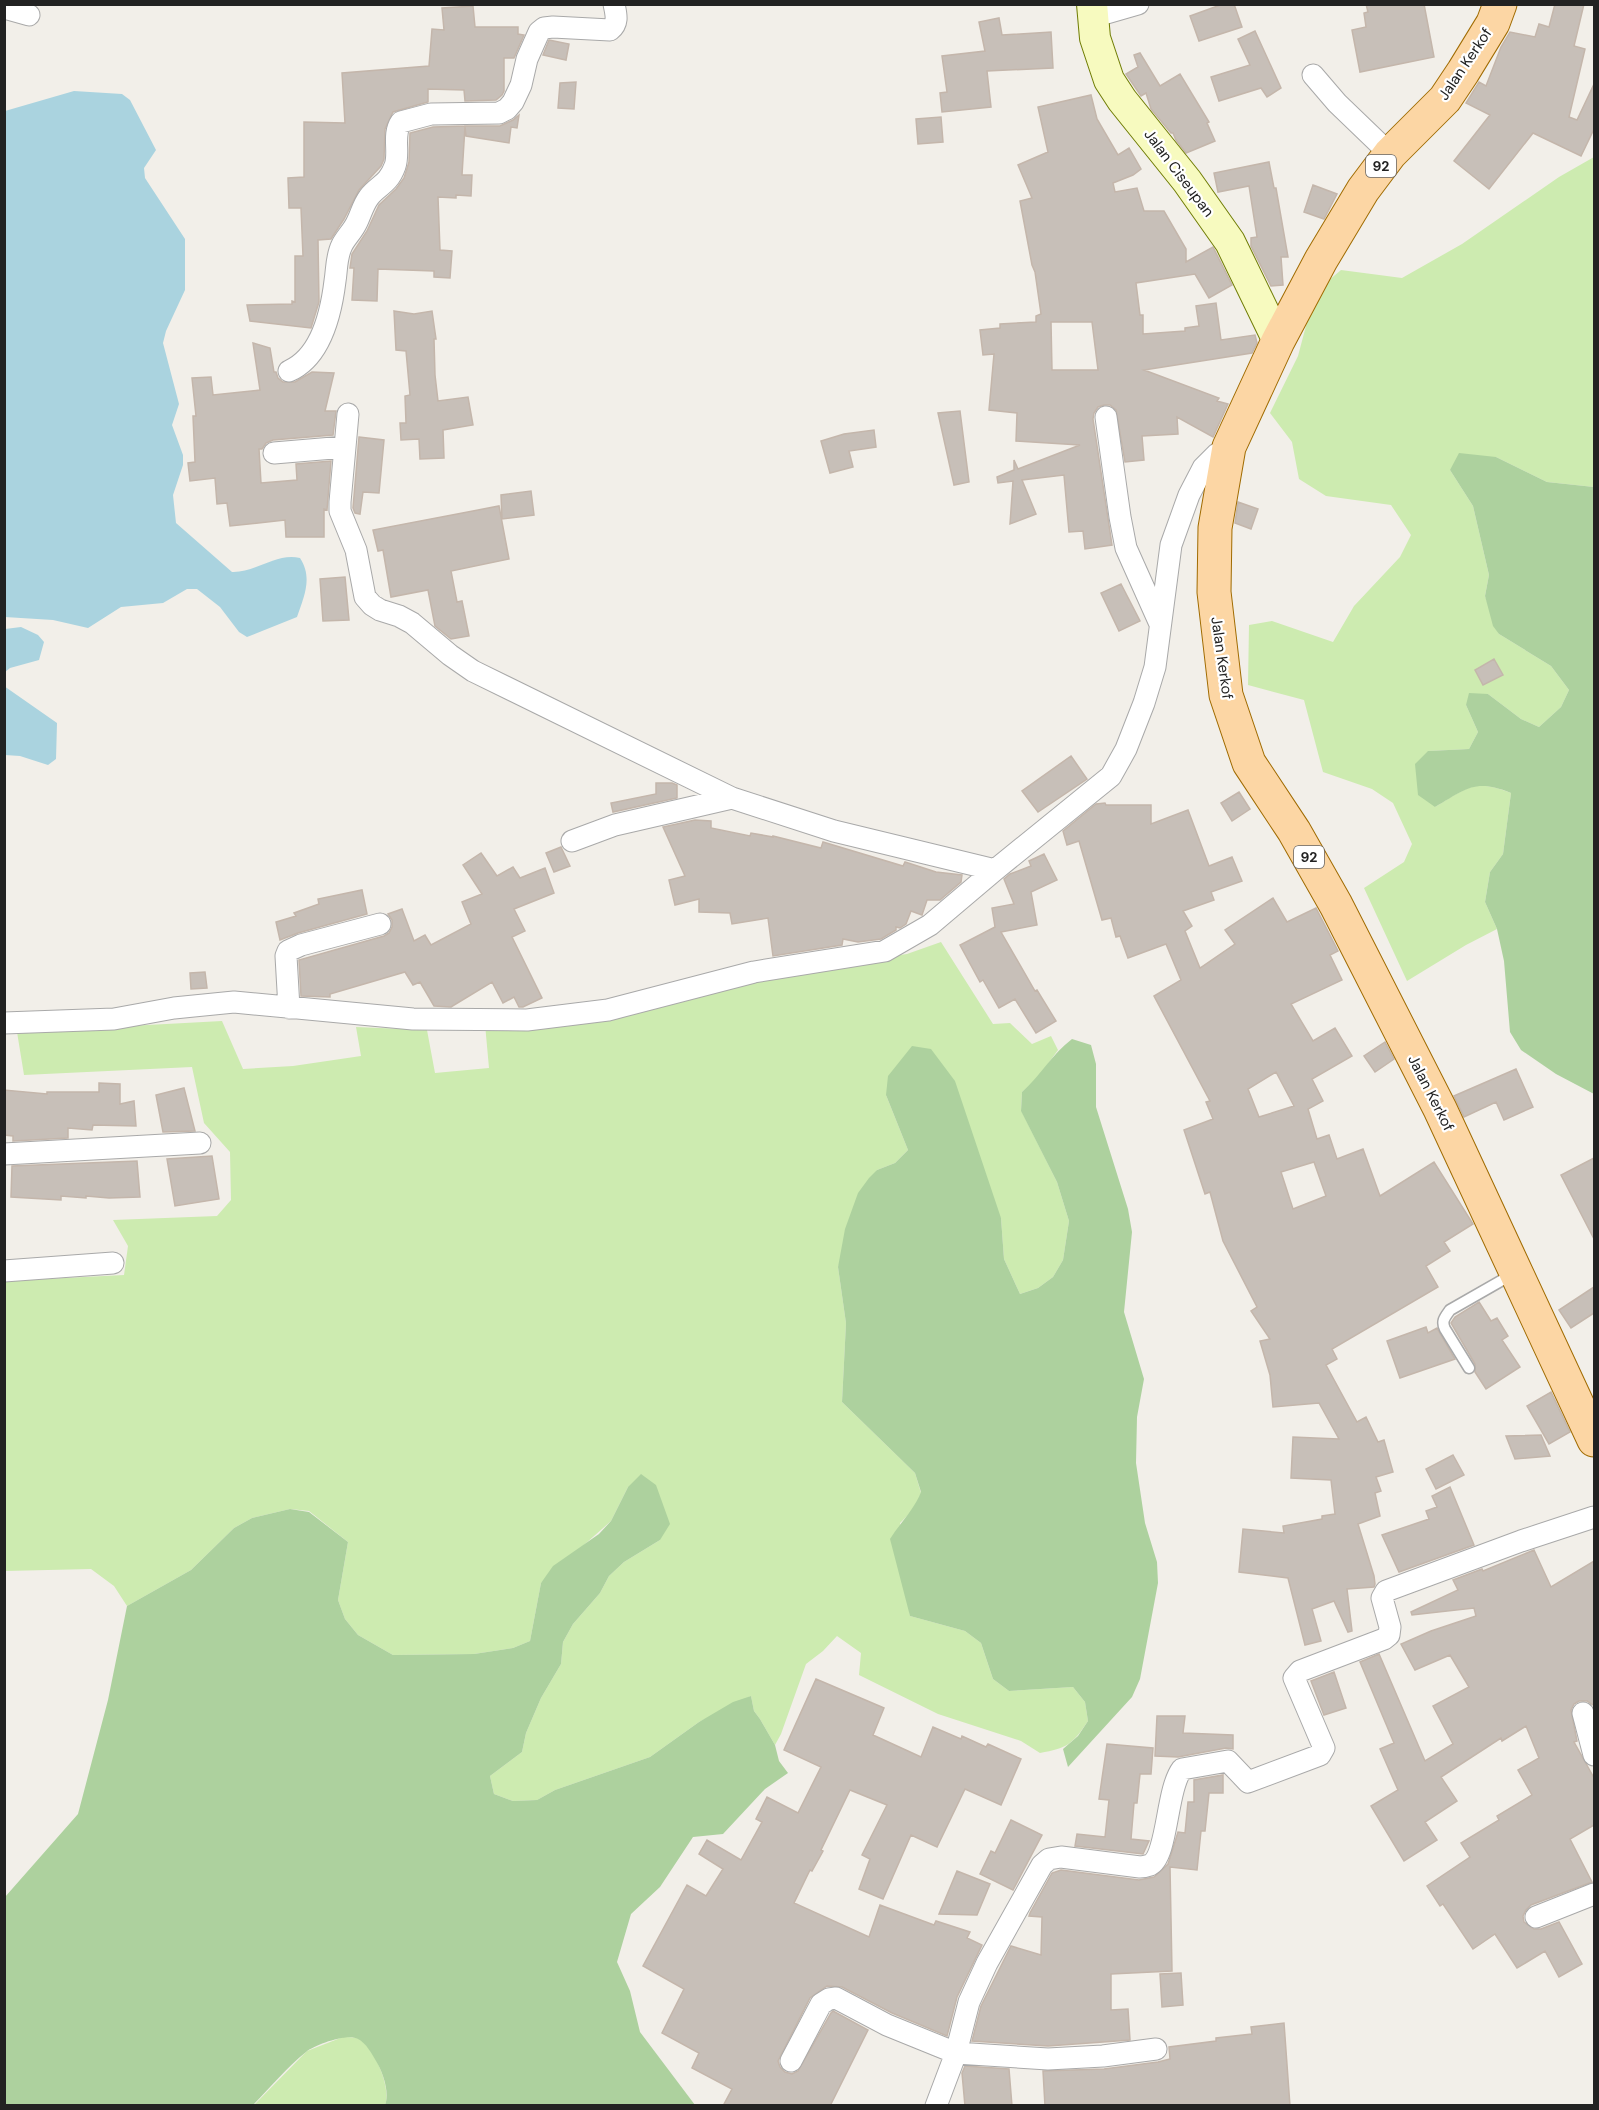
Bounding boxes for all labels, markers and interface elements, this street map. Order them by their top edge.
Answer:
street label: Jalan Kerkof [1433,24,1497,104]
street label: Jalan Ciseupan [1139,125,1219,221]
road number: 92 [1366,155,1396,177]
street label: Jalan Kerkof [1206,615,1238,701]
road number: 92 [1294,846,1324,868]
street label: Jalan Kerkof [1403,1051,1459,1135]

